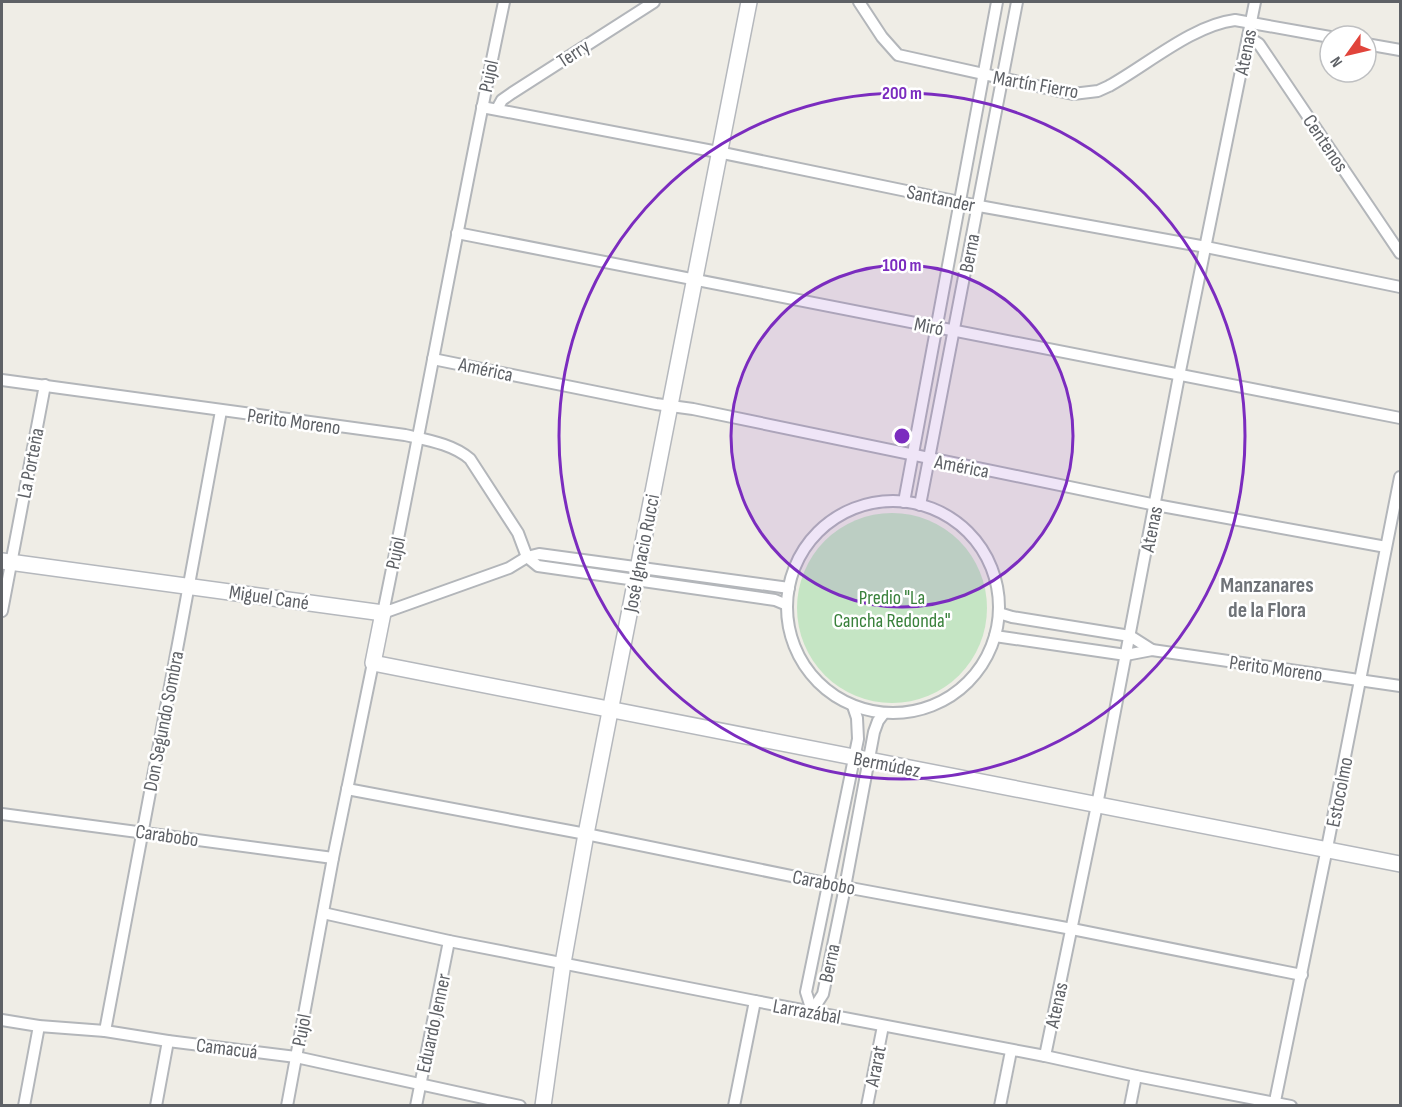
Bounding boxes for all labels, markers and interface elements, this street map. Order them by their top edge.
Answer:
north arrow [1318,24,1378,84]
street label: Atenas [1230,27,1262,78]
street label: Terry [553,34,595,73]
text: N [1327,53,1347,70]
street label: Pujol [474,58,504,95]
street label: Martín Fierro [991,66,1080,104]
text: 200 m [882,83,922,104]
street label: Centenos [1297,110,1353,177]
street label: Santander [904,180,977,218]
street label: Berna [954,232,985,275]
text: 100 m [883,255,922,276]
street label: Miró [912,312,945,342]
street label: América [456,352,515,387]
street label: Perito Moreno [246,404,342,440]
street label: La Porteña [12,426,50,500]
centre of rings [892,426,912,446]
street label: América [932,450,991,484]
street label: José Ignacio Rucci [619,492,665,615]
street label: Atenas [1136,504,1168,555]
street label: Pujol [381,535,411,572]
district label: Manzanares de la Flora [1220,572,1314,624]
street label: Miguel Cané [227,581,310,615]
park label: Predio "La Cancha Redonda" [833,586,951,633]
street label: Don Segundo Sombra [139,649,189,793]
street label: Perito Moreno [1228,651,1324,687]
street label: Bermúdez [851,747,922,783]
street label: Estocolmo [1321,755,1359,829]
street label: Carabobo [134,820,200,852]
street label: Carabobo [790,865,857,901]
street label: Berna [814,942,846,985]
street label: Eduardo Jenner [412,971,456,1075]
street label: Atenas [1040,980,1074,1031]
street label: Larrazábal [771,994,843,1030]
street label: Pujol [287,1012,317,1048]
street label: Camacuá [195,1033,259,1065]
street label: Ararat [860,1044,892,1090]

